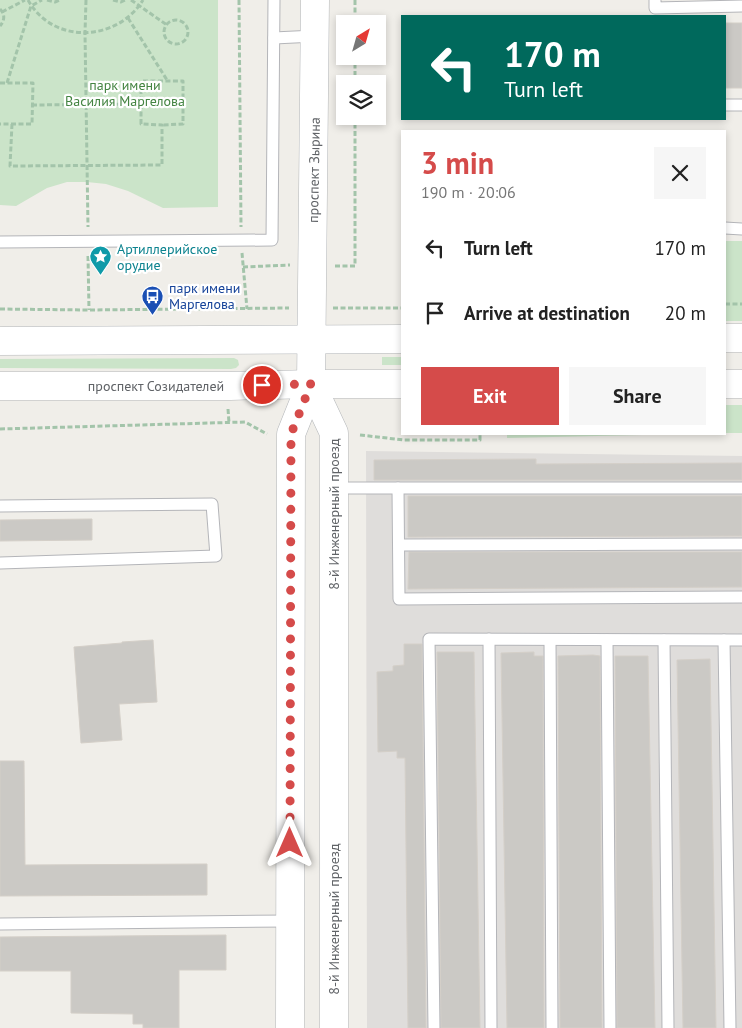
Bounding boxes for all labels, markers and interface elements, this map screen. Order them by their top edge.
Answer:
north arrow [336,15,386,65]
map controls [336,15,386,125]
text: 170 m [504,31,601,77]
icon: left [421,35,486,100]
button: layers [336,75,386,125]
text: Turn left [504,75,583,103]
park label: парк имени Василия Маргелова [65,76,185,110]
street label: проспект Зырина [304,117,324,223]
text: 3 min [421,143,494,182]
button: close [654,147,706,199]
text: 190 m · 20:06 [421,182,516,202]
icon: left [421,234,449,262]
text: Turn left [464,236,533,260]
text: 170 m [654,236,706,260]
place label: Артиллерийское орудие [117,240,217,274]
place icon: Артиллерийское орудие [89,245,113,276]
place label: парк имени Маргелова [169,279,240,313]
bus stop icon: парк имени Маргелова [141,284,165,315]
icon: arrive [421,299,449,327]
text: Arrive at destination [464,301,630,325]
text: 20 m [665,301,706,325]
pin [241,364,283,406]
button: Exit [421,367,559,425]
button: Share [569,367,706,425]
icon: arrive [248,371,276,399]
street label: проспект Созидателей [88,377,224,395]
street label: 8-й Инженерный проезд [325,438,343,590]
position arrow [263,816,315,868]
street label: 8-й Инженерный проезд [325,843,343,995]

